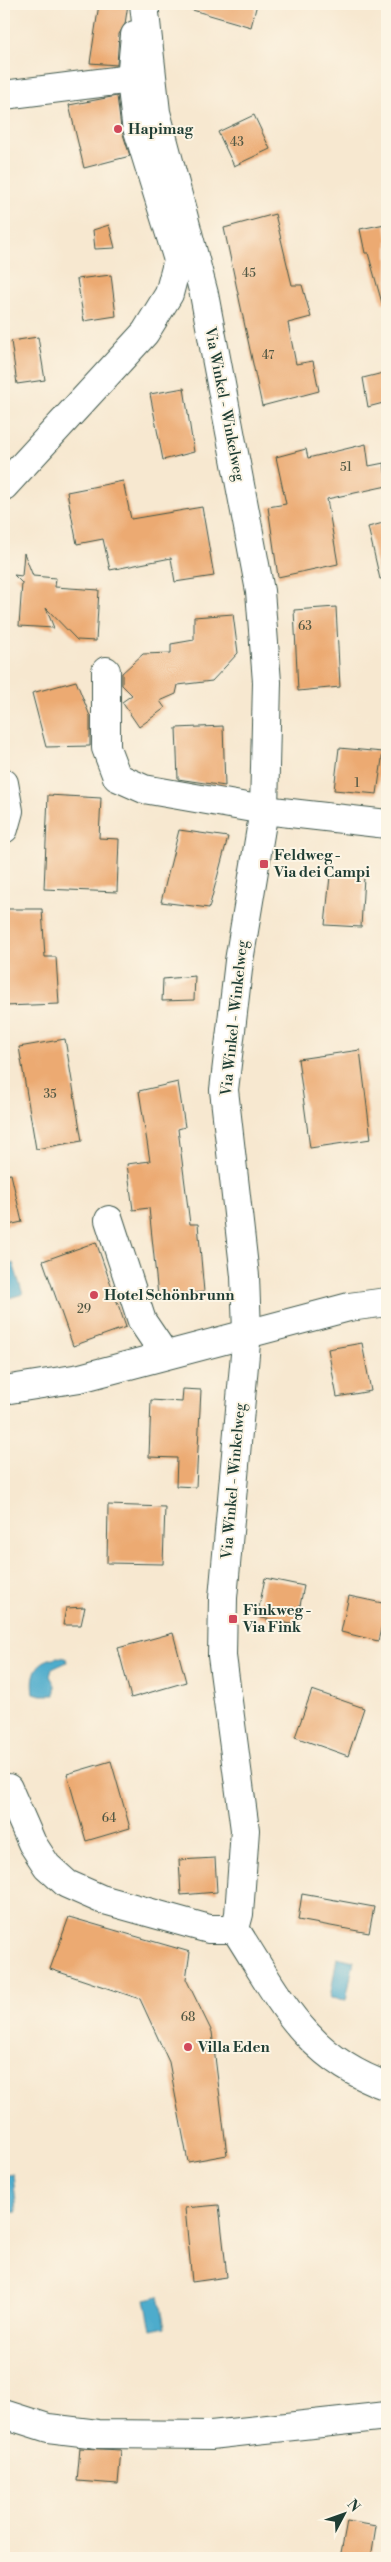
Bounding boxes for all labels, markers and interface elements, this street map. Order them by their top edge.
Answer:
place label: Hapimag [128,120,194,139]
marker: Hapimag [112,123,124,135]
house number: 43 [230,135,244,150]
house number: 45 [242,266,256,281]
street label: Via Winkel - Winkelweg [200,324,249,483]
house number: 47 [262,348,274,363]
house number: 51 [340,460,353,475]
house number: 63 [298,619,312,634]
house number: 1 [354,776,360,791]
place label: Feldweg - Via dei Campi [273,846,370,882]
marker: Feldweg - Via dei Campi [258,858,270,870]
street label: Via Winkel - Winkelweg [217,939,252,1098]
house number: 35 [43,1087,57,1102]
place label: Hotel Schönbrunn [104,1286,235,1305]
marker: Hotel Schönbrunn [88,1289,100,1301]
house number: 29 [77,1302,91,1317]
street label: Via Winkel - Winkelweg [217,1402,250,1561]
place label: Finkweg - Via Fink [242,1601,311,1637]
marker: Finkweg - Via Fink [227,1613,239,1625]
house number: 64 [102,1811,116,1826]
house number: 68 [181,2010,195,2025]
place label: Villa Eden [197,2038,271,2057]
marker: Villa Eden [182,2041,194,2053]
north arrow [318,2490,368,2540]
text: N [343,2496,363,2516]

